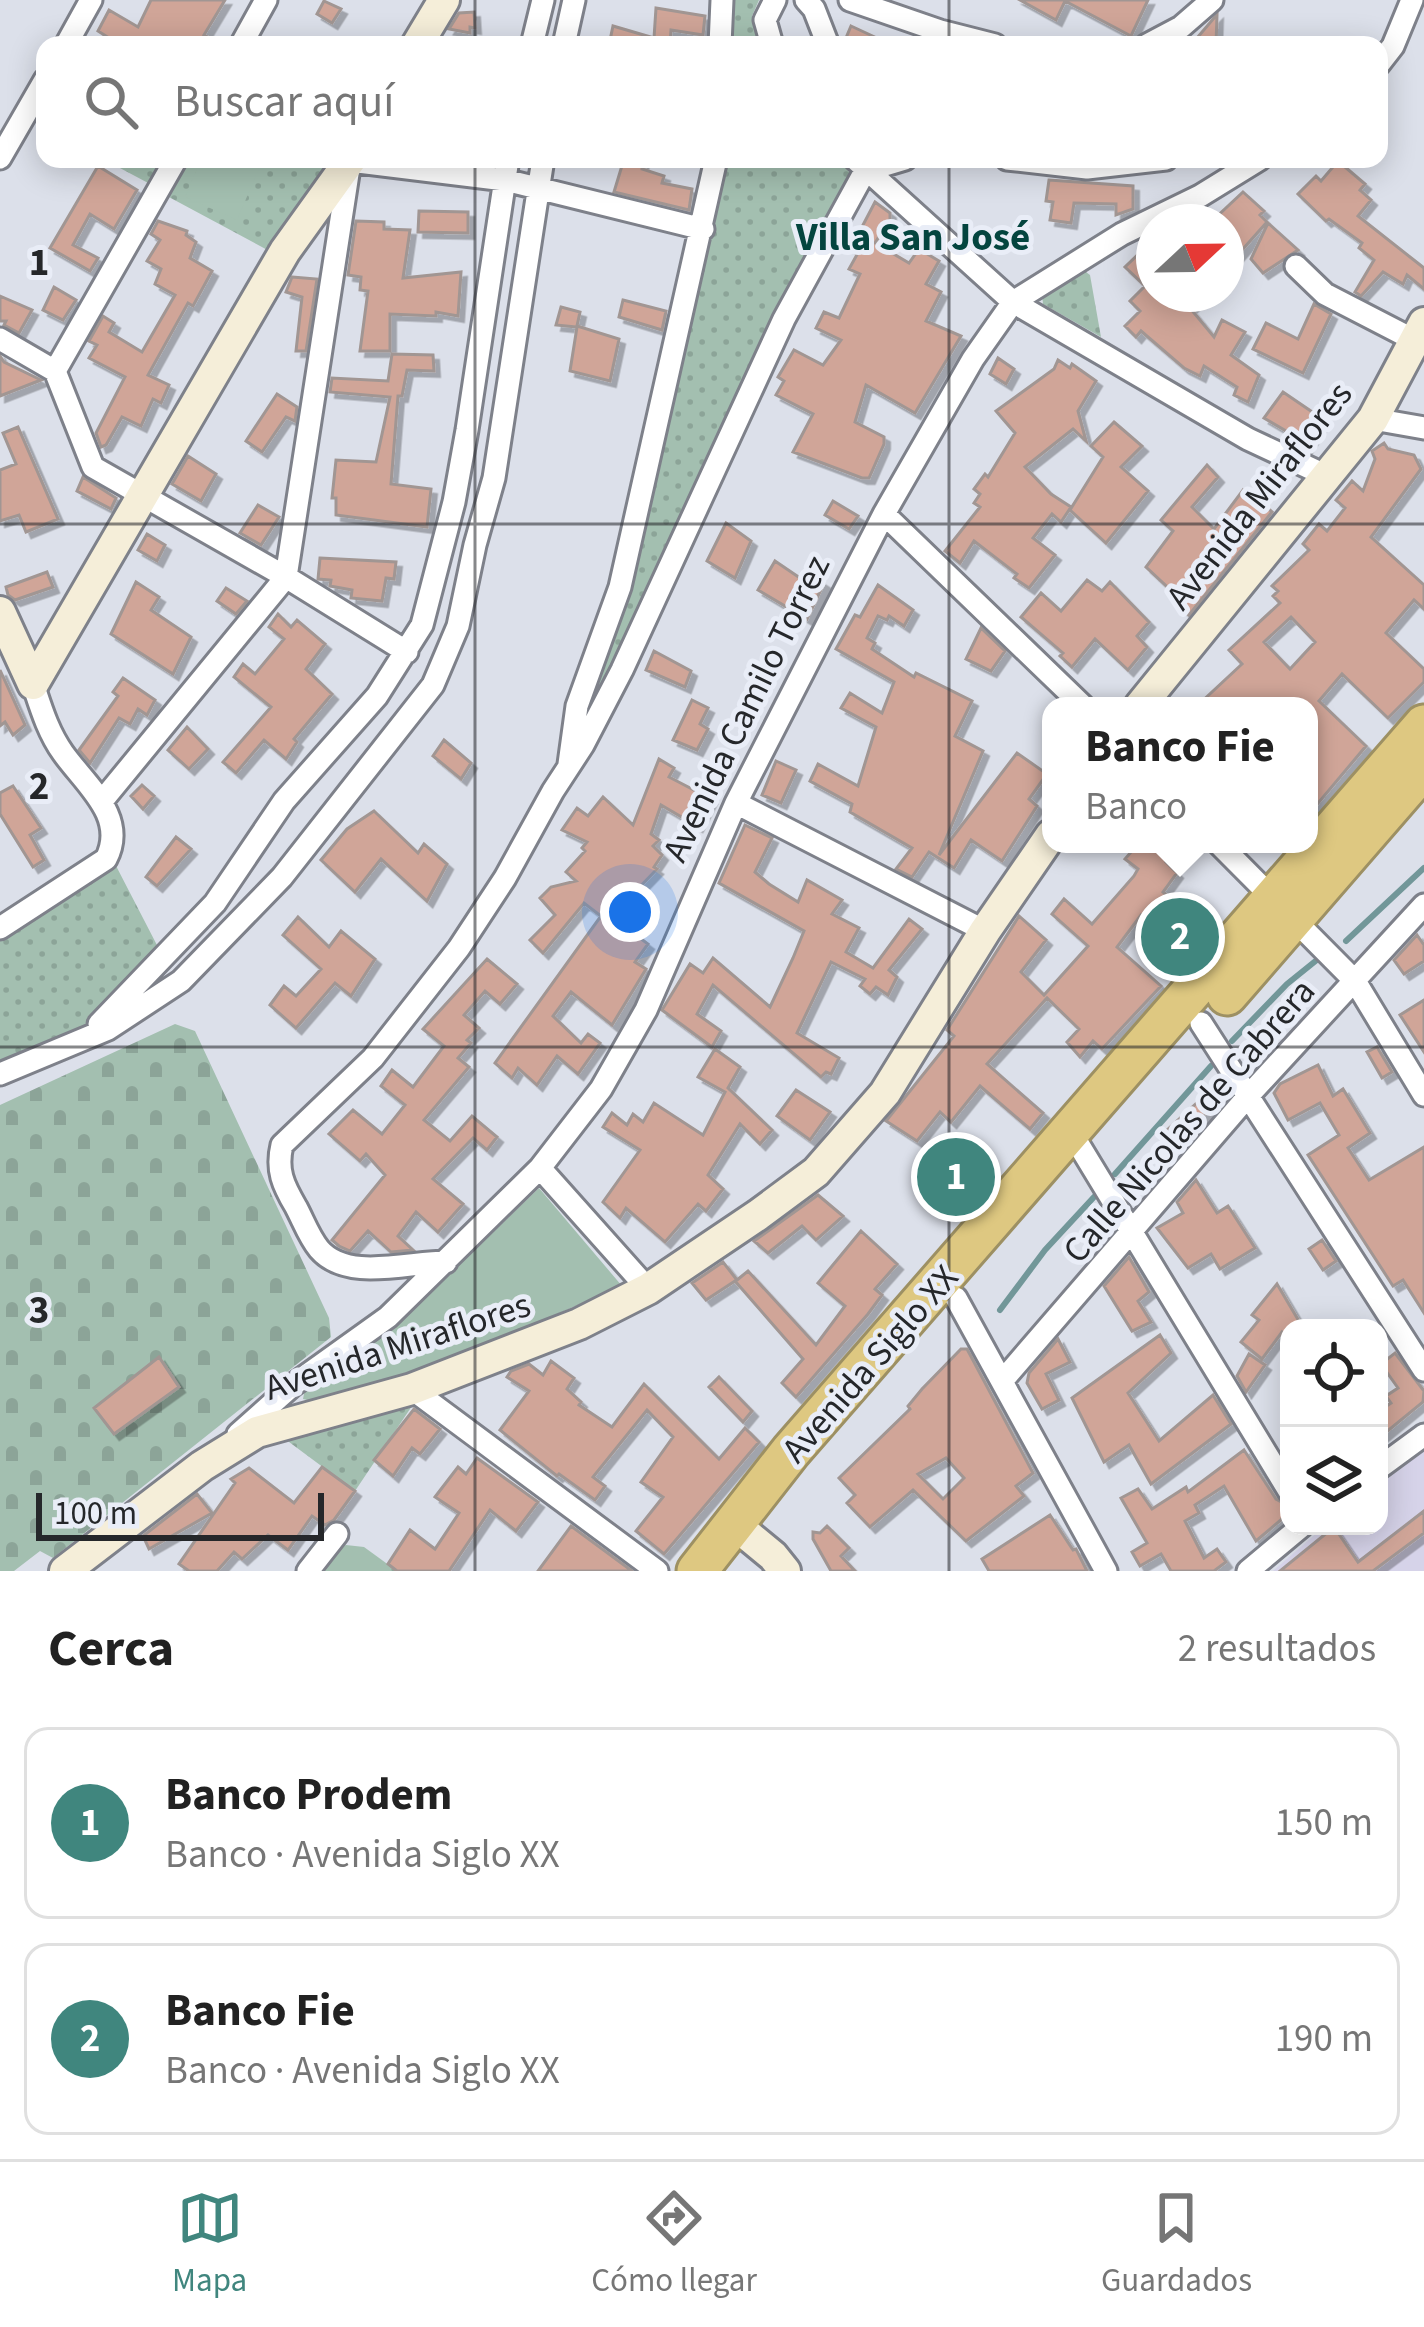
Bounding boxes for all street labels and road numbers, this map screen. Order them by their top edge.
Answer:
street label: Avenida Miraflores [1154,371,1364,621]
street label: Avenida Camilo Torrez [650,547,843,870]
street label: Calle Nicolas de Cabrera [1051,967,1327,1274]
street label: Avenida Siglo XX [770,1254,970,1474]
street label: Avenida Miraflores [258,1279,537,1413]

